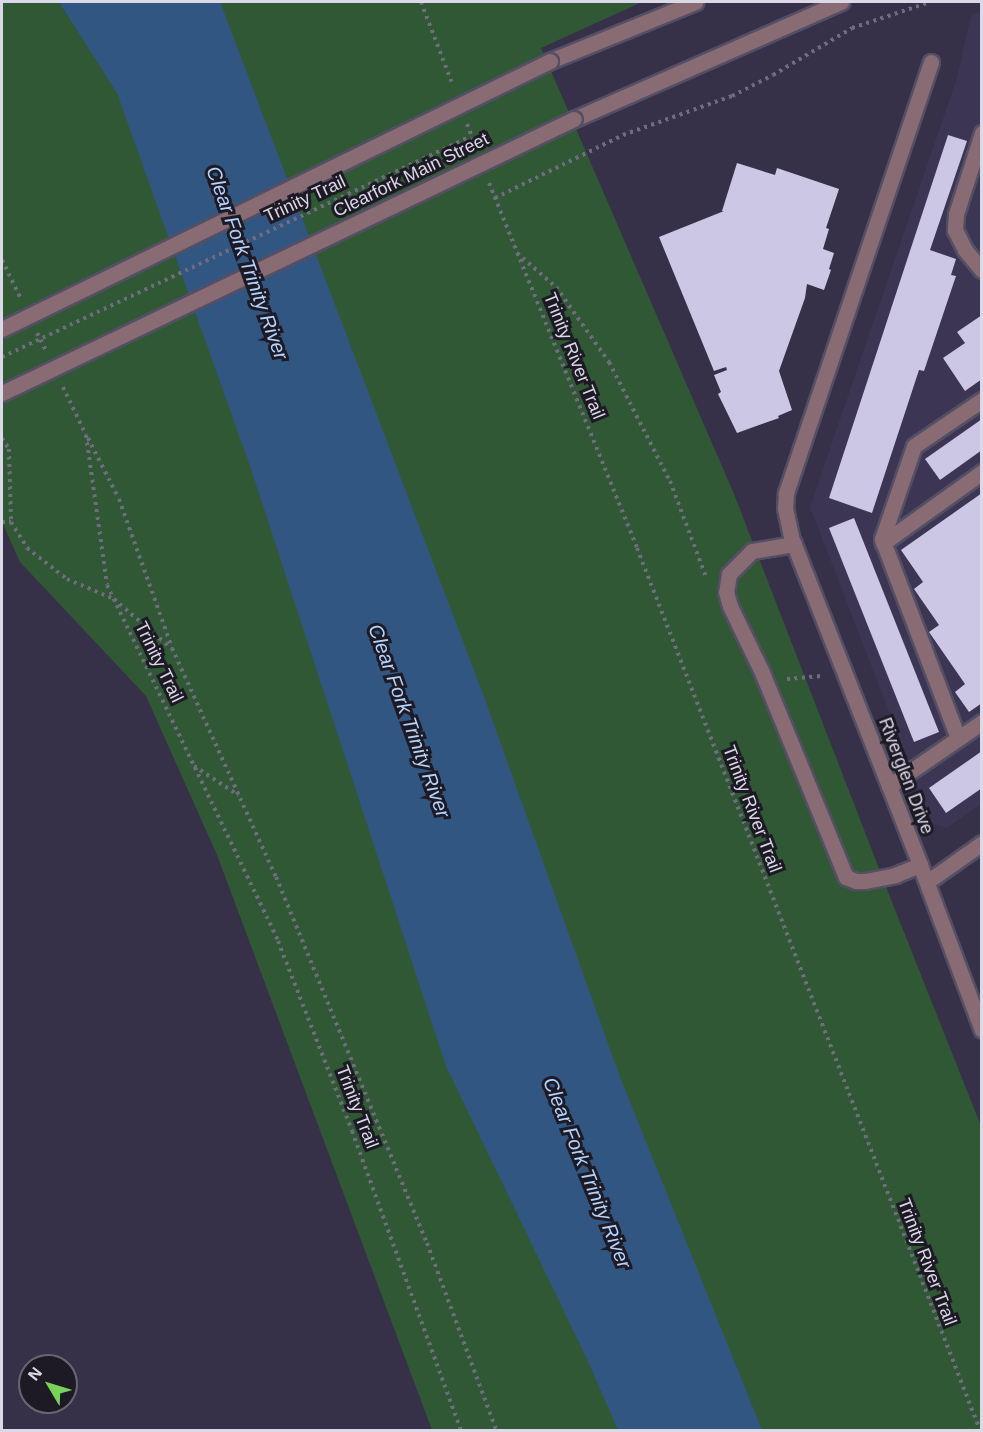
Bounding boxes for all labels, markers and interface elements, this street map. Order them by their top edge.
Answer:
street label: Clearfork Main Street [330,128,492,222]
water label: Clear Fork Trinity River [201,163,293,363]
street label: Trinity Trail [261,171,349,227]
street label: Trinity River Trail [539,290,609,422]
street label: Trinity Trail [130,618,188,706]
water label: Clear Fork Trinity River [363,621,455,821]
street label: Riverglen Drive [874,715,938,837]
street label: Trinity River Trail [718,742,786,876]
street label: Trinity Trail [331,1062,383,1152]
water label: Clear Fork Trinity River [538,1074,636,1272]
street label: Trinity River Trail [893,1195,961,1329]
north arrow [18,1354,78,1414]
text: N [25,1364,45,1384]

